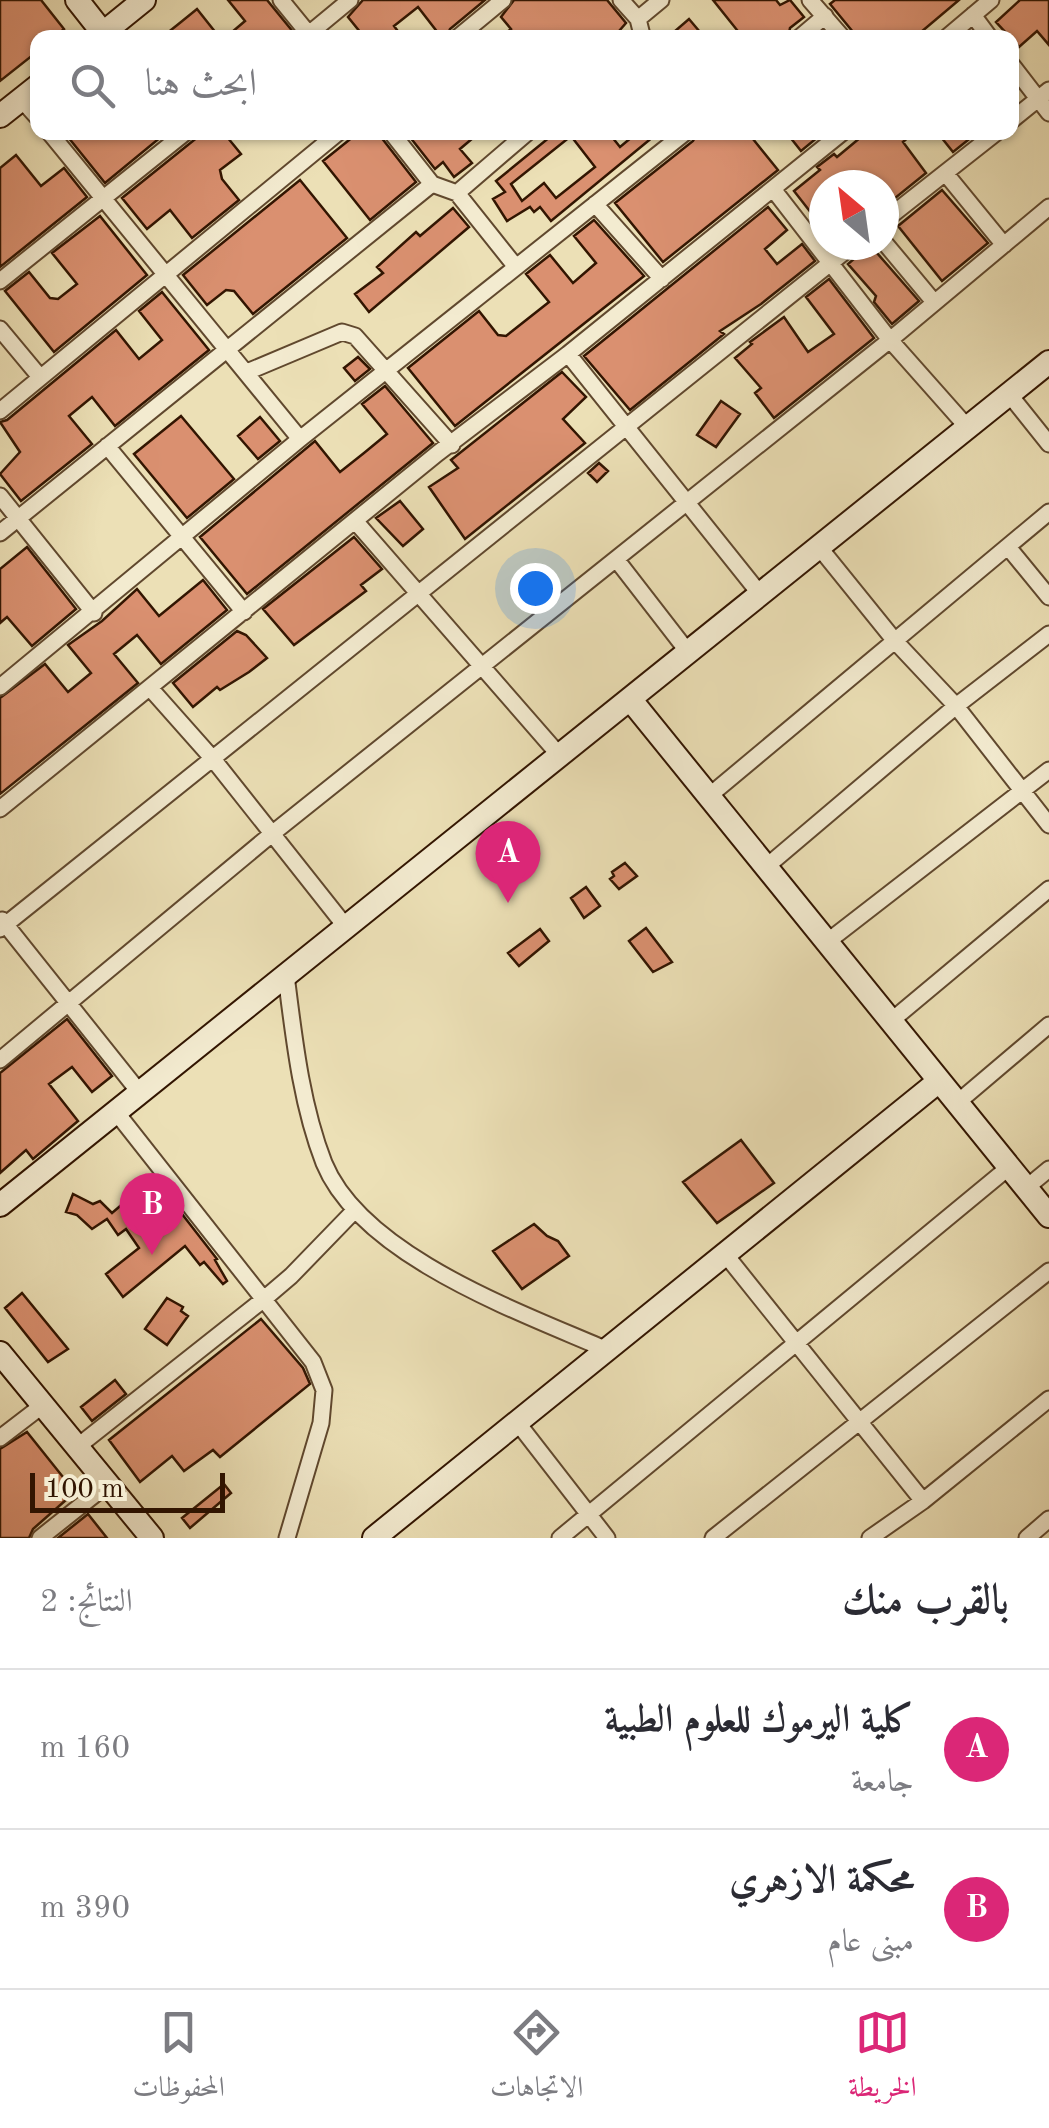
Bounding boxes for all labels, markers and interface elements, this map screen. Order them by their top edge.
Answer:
search box [30,30,1019,140]
icon: search [65,58,120,113]
text: ابحث هنا [145,66,257,104]
north arrow [809,170,899,260]
your location [510,563,561,614]
pin: A [476,820,540,903]
pin: B [120,1172,184,1255]
scale bar [30,1468,225,1512]
text: 100 m [45,1476,124,1504]
text: بالقرب منك [842,1581,1009,1623]
text: النتائج: 2 [40,1587,133,1619]
text: كلية اليرموك للعلوم الطبية [604,1702,914,1740]
text: 160 m [40,1733,130,1765]
text: A [964,1733,989,1765]
text: جامعة [851,1767,914,1799]
text: محكمة الازهري [729,1862,914,1900]
text: 390 m [40,1893,130,1925]
text: B [965,1893,988,1925]
text: مبنى عام [827,1927,914,1959]
tab: المحفوظات [133,2005,225,2114]
tab: الاتجاهات [490,2005,583,2114]
tab: الخريطة [848,2005,916,2114]

